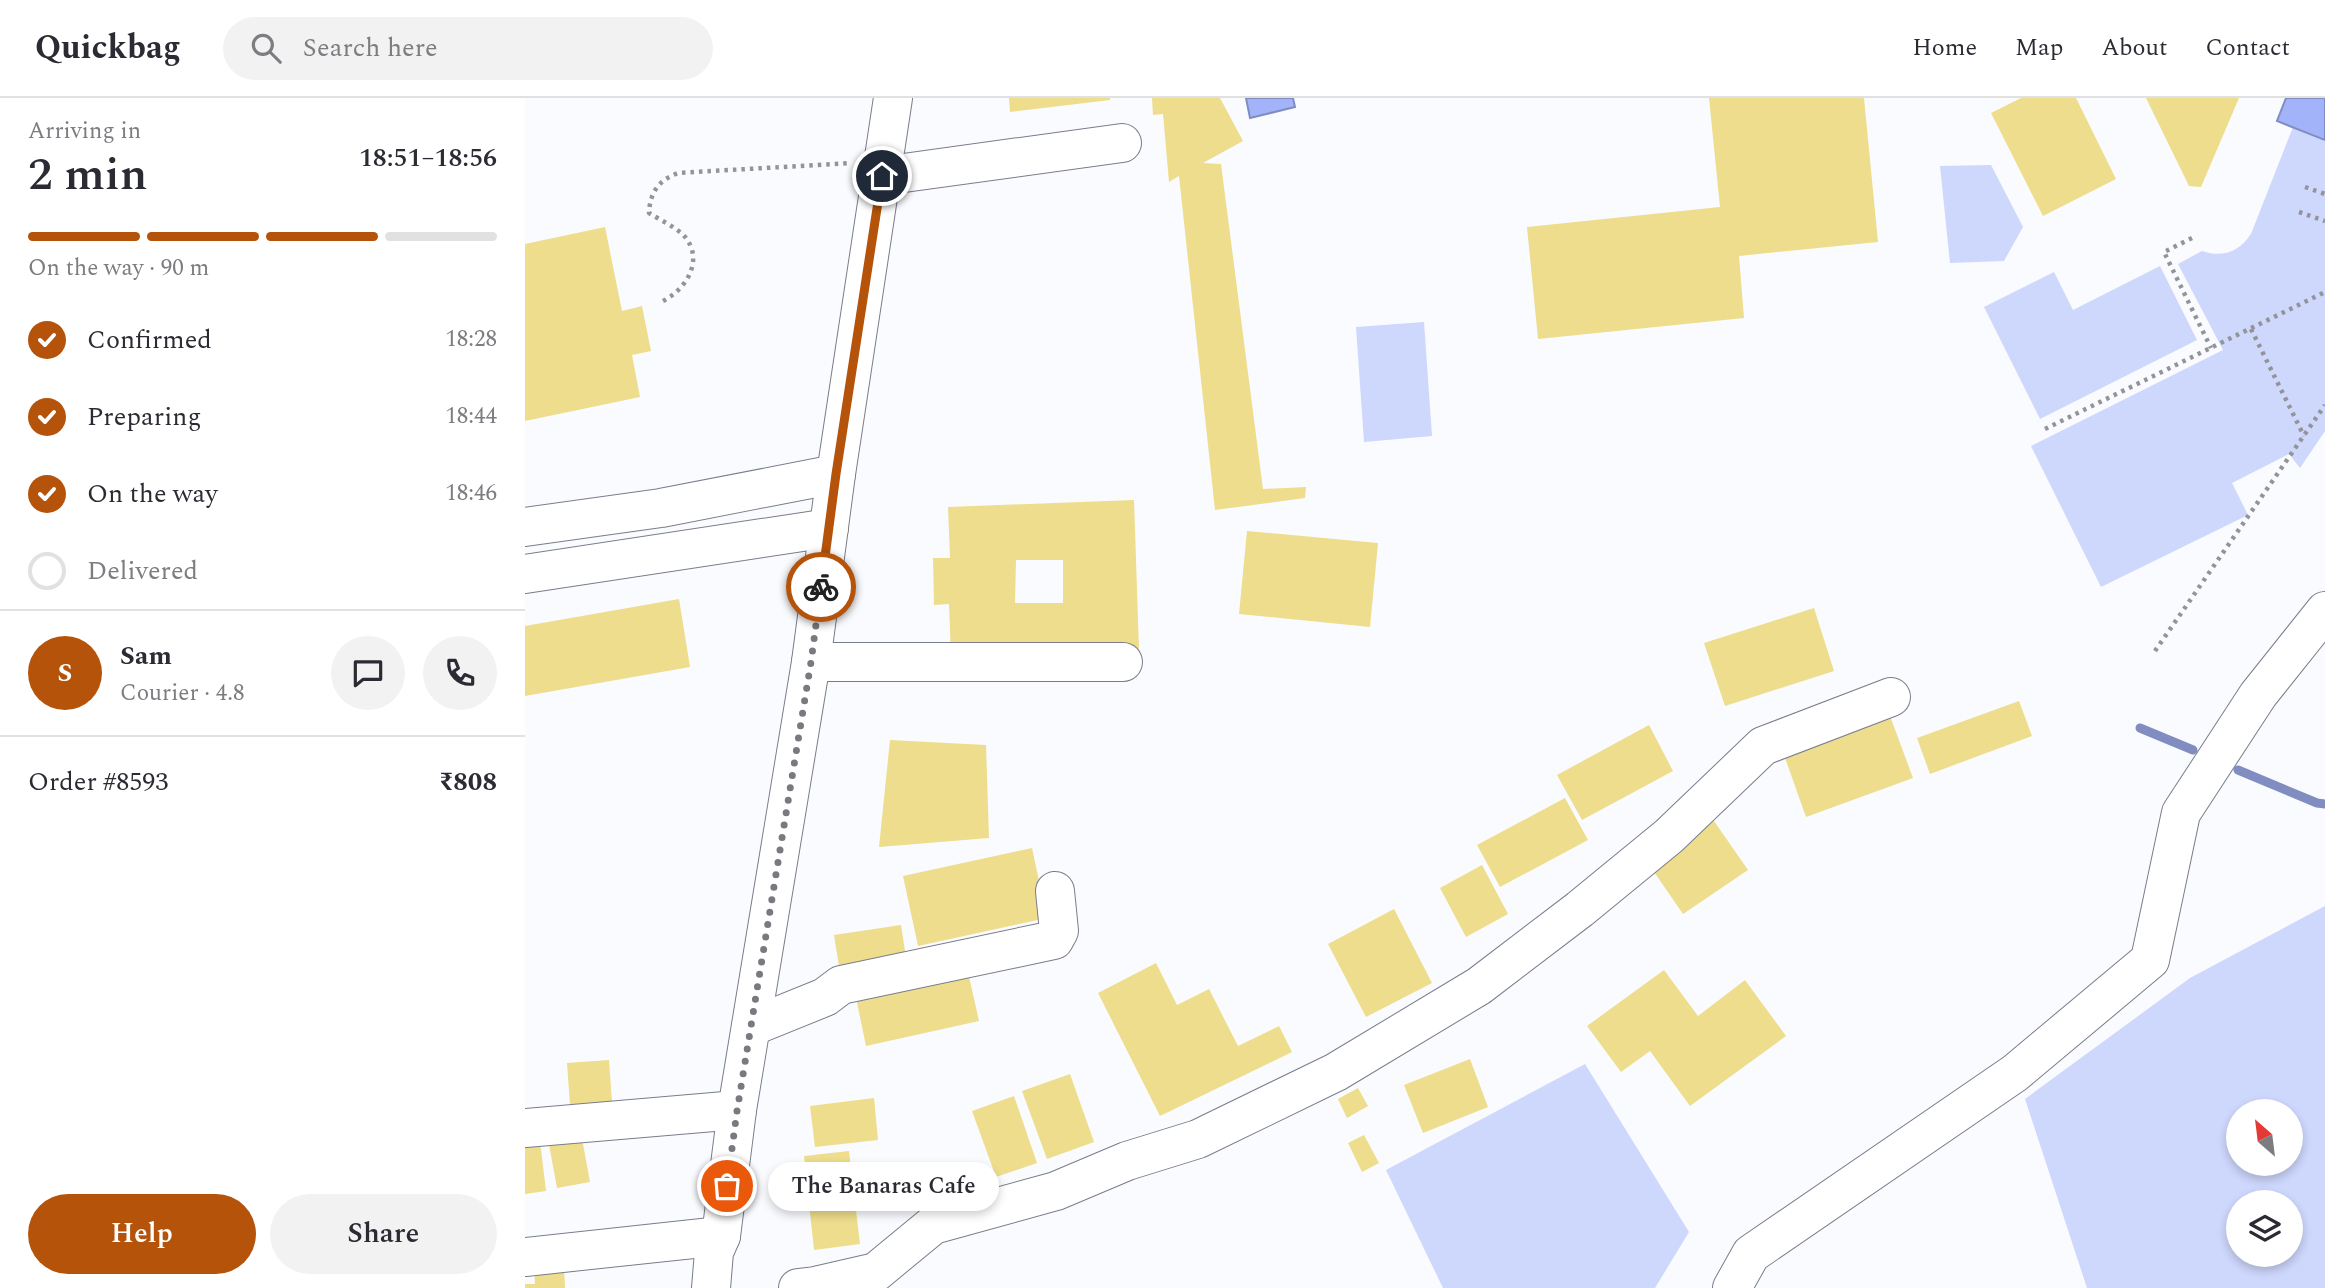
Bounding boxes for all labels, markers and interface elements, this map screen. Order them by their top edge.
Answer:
search box [223,17,713,80]
text: Quickbag [35,23,181,73]
text: Search here [303,28,438,68]
icon: search [247,29,285,67]
text: Home [1912,30,1977,66]
text: Map [2015,30,2063,66]
text: About [2101,30,2167,66]
text: Contact [2205,30,2290,66]
text: Arriving in [28,114,141,149]
text: 18:51–18:56 [359,138,497,178]
text: 2 min [28,140,147,210]
pin [852,146,912,206]
icon: home [863,157,901,195]
text: On the way · 90 m [28,251,209,286]
text: Confirmed [87,320,212,360]
icon: check [28,321,66,359]
text: 18:28 [445,322,497,357]
text: Preparing [87,397,201,437]
icon: check [28,398,66,436]
text: 18:44 [445,399,497,434]
text: On the way [87,474,218,514]
icon: check [28,475,66,513]
text: 18:46 [445,476,497,511]
text: Delivered [87,551,198,591]
courier [786,552,856,622]
icon: bike [802,568,840,606]
text: Sam [120,636,172,676]
button: chat [331,636,405,710]
button: phone [423,636,497,710]
text: S [58,653,72,693]
text: Courier · 4.8 [120,676,245,711]
text: Order #8593 [28,762,168,802]
text: ₹808 [439,762,497,802]
north arrow [2226,1099,2303,1176]
map controls [2226,1099,2303,1267]
pin [697,1156,757,1216]
callout: The Banaras Cafe [769,1162,1000,1210]
icon: bag [708,1167,746,1205]
text: The Banaras Cafe [791,1169,976,1204]
button: layers [2226,1190,2303,1267]
button: Help [28,1194,256,1274]
button: Share [270,1194,497,1274]

